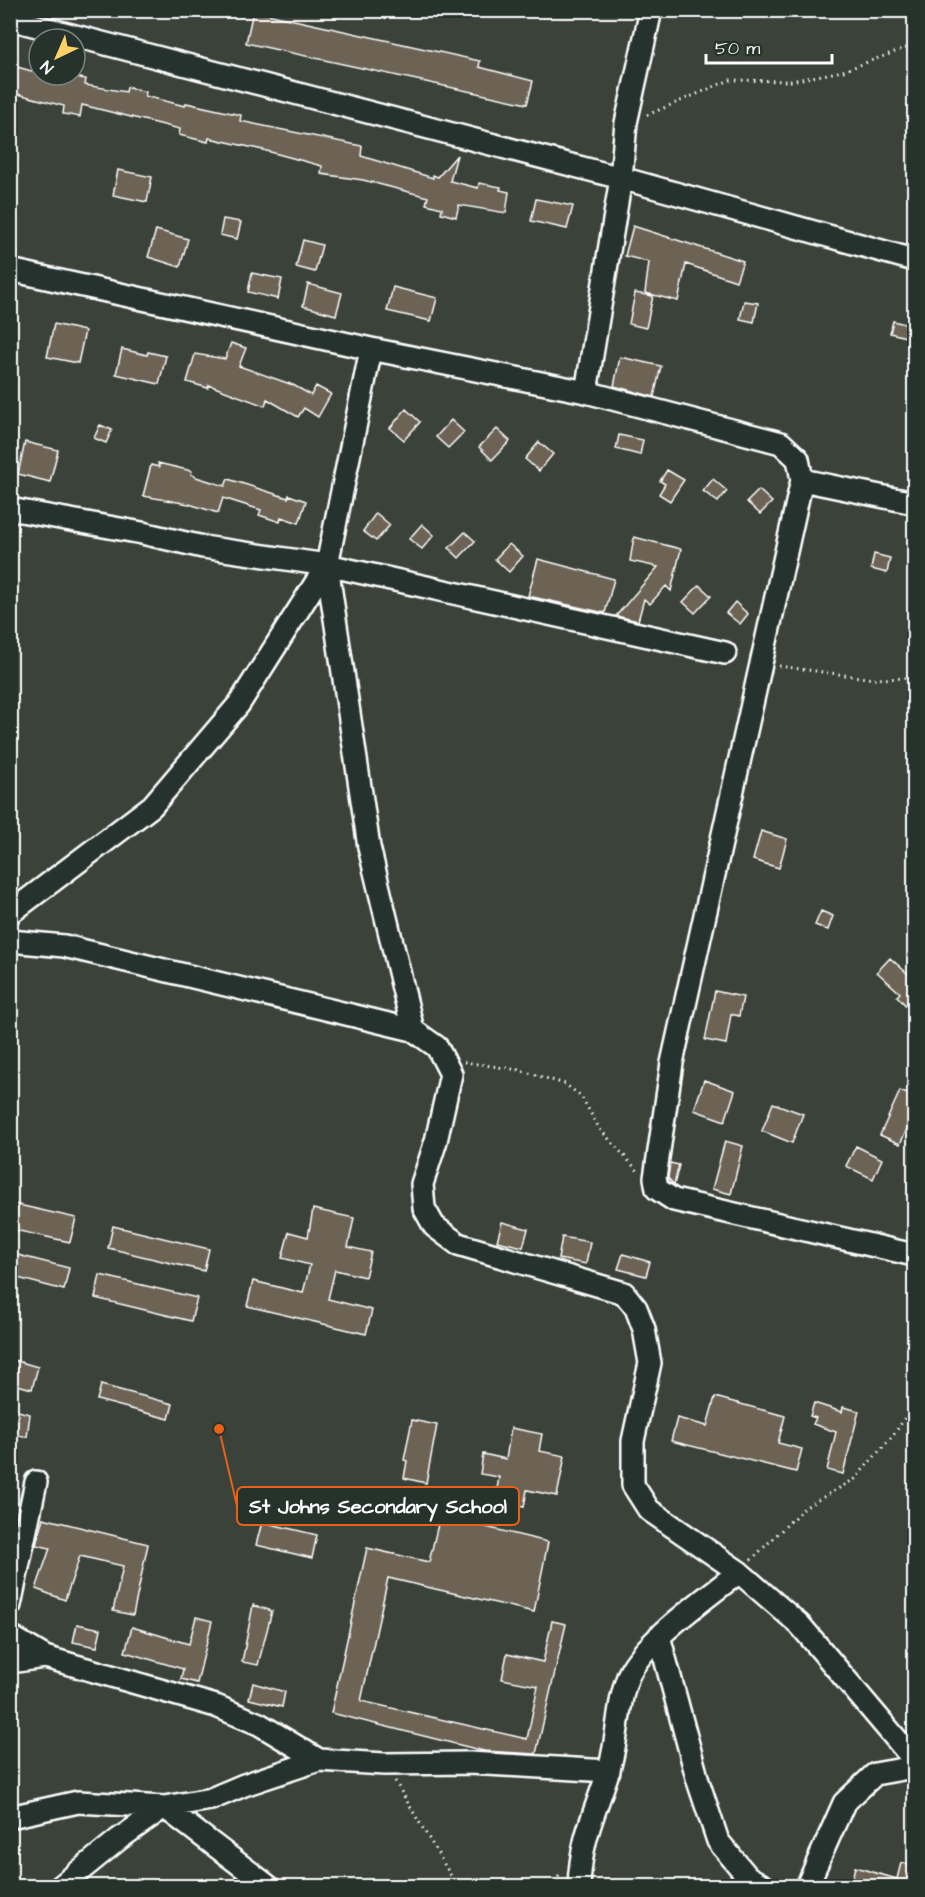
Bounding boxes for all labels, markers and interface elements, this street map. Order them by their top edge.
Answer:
north arrow [27,27,87,87]
scale bar [706,27,832,65]
text: 50 m [715,36,760,61]
text: N [36,56,59,78]
callout: St Johns Secondary School [237,1487,519,1525]
text: St Johns Secondary School [248,1493,507,1522]

